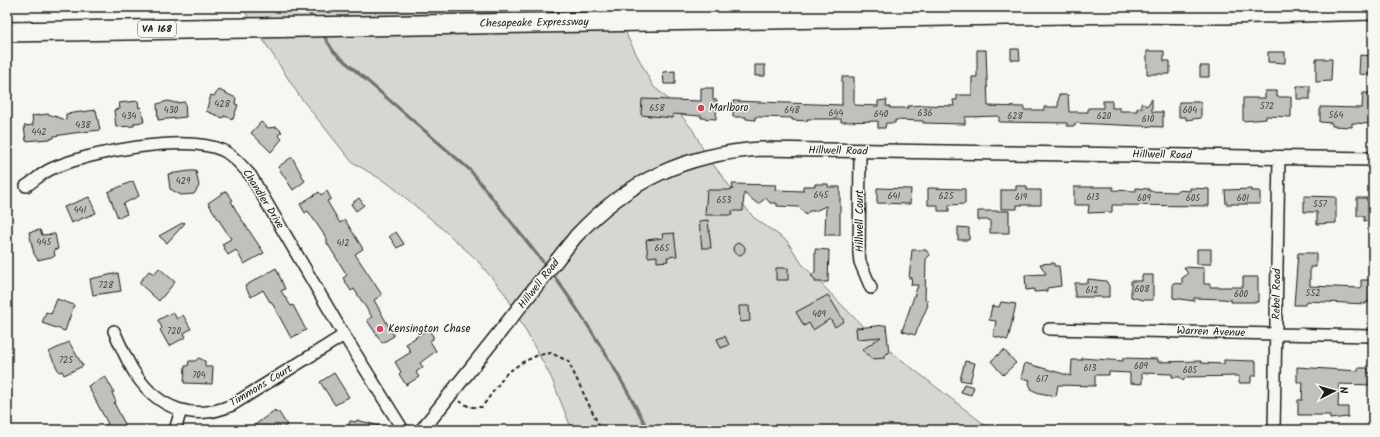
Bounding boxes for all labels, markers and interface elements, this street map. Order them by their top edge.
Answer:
street label: Chesapeake Expressway [479,13,590,33]
road number: VA 168 [138,21,176,37]
house number: 428 [214,97,230,112]
place label: Marlboro [709,99,749,117]
house number: 572 [1260,99,1274,114]
house number: 658 [649,101,665,116]
house number: 430 [164,103,179,118]
marker: Marlboro [696,103,706,113]
house number: 648 [784,103,800,118]
house number: 604 [1183,103,1197,118]
house number: 644 [829,106,843,121]
house number: 636 [917,106,933,121]
house number: 640 [874,107,889,122]
house number: 564 [1329,108,1343,123]
house number: 434 [121,109,137,124]
house number: 628 [1007,109,1023,124]
house number: 620 [1097,109,1112,124]
house number: 610 [1142,112,1155,127]
house number: 438 [75,118,91,133]
house number: 442 [31,125,47,140]
street label: Hillwell Road [808,141,868,161]
street label: Hillwell Road [1132,145,1192,165]
street label: Chandler Drive [237,166,289,232]
house number: 429 [176,174,191,189]
house number: 645 [814,188,830,203]
street label: Hillwell Court [851,189,869,252]
house number: 641 [888,189,901,204]
house number: 625 [938,189,955,204]
house number: 619 [1015,190,1028,205]
house number: 613 [1087,190,1099,205]
house number: 609 [1137,191,1152,206]
house number: 605 [1186,191,1201,206]
house number: 601 [1237,191,1249,206]
house number: 653 [717,193,731,208]
house number: 557 [1313,197,1328,212]
house number: 441 [74,203,87,218]
house number: 445 [37,235,53,250]
house number: 412 [336,236,350,251]
house number: 665 [655,241,671,256]
street label: Hillwell Road [514,255,565,313]
street label: Rebel Road [1268,268,1286,320]
house number: 728 [99,278,114,293]
house number: 608 [1135,282,1150,297]
house number: 612 [1085,283,1099,298]
house number: 552 [1306,286,1320,301]
house number: 600 [1234,287,1248,302]
house number: 409 [812,307,827,322]
place label: Kensington Chase [388,320,471,338]
street label: Warren Avenue [1176,322,1246,342]
house number: 720 [167,324,181,339]
marker: Kensington Chase [375,324,385,334]
house number: 725 [59,353,74,368]
house number: 609 [1134,359,1149,374]
street label: Timmons Court [226,360,297,412]
house number: 613 [1084,361,1096,376]
house number: 605 [1183,363,1198,378]
house number: 704 [192,368,206,383]
north arrow [1314,371,1354,411]
house number: 617 [1036,372,1049,387]
text: N [1334,386,1352,395]

